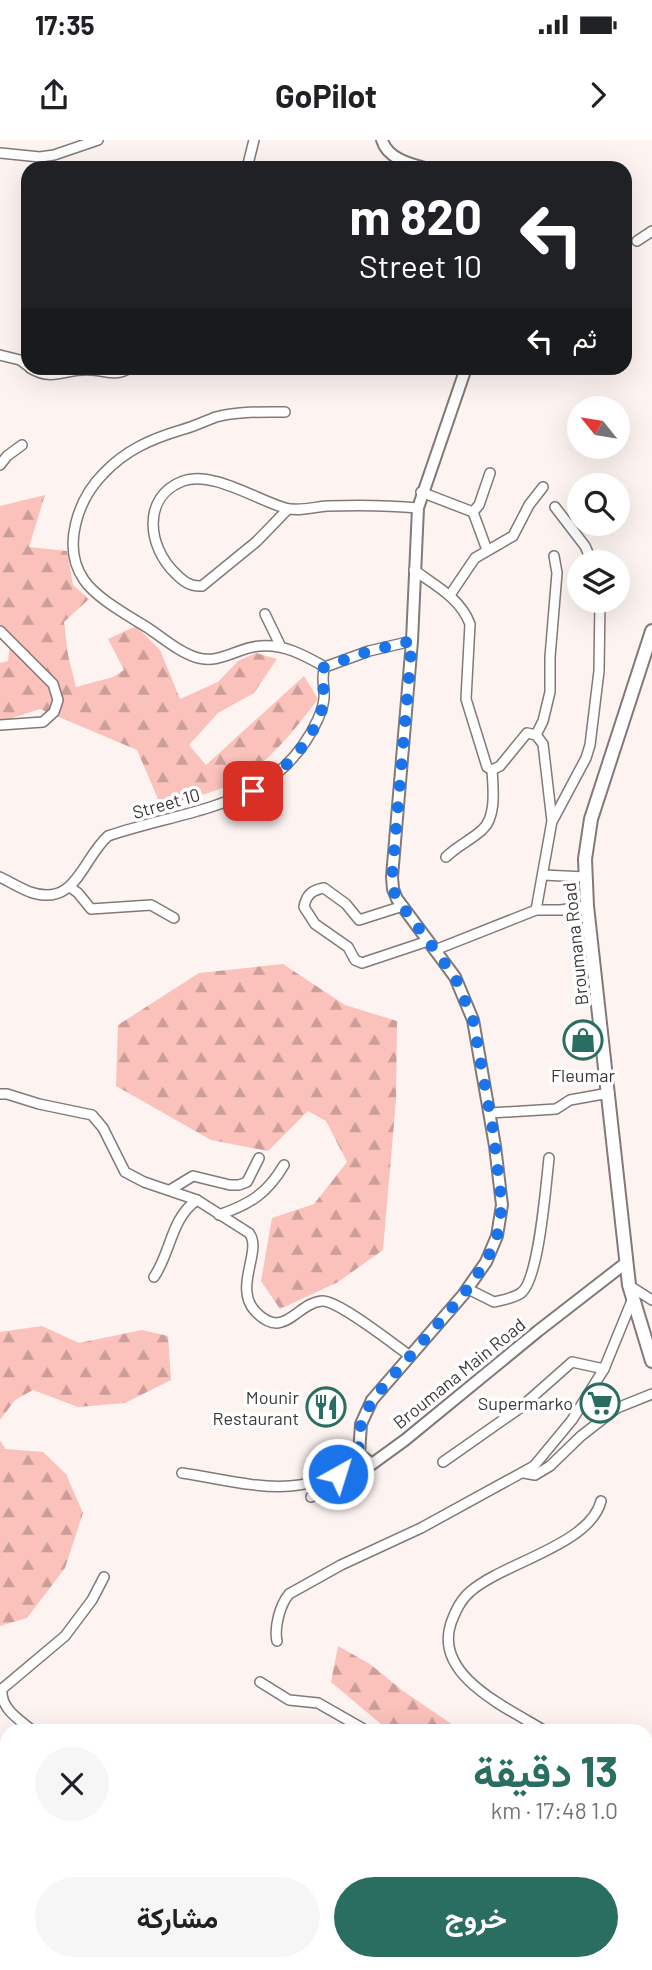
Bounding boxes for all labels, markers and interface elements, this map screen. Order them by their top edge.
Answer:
text: 17:35 [35,9,95,40]
icon: share [35,76,73,114]
text: GoPilot [275,76,377,114]
icon: forward [579,76,617,114]
text: 820 m [349,186,482,245]
icon: left [506,189,597,280]
text: Street 10 [359,246,482,284]
icon: left [521,322,559,360]
text: ثم [573,322,597,353]
north arrow [567,396,630,458]
map controls [567,396,630,613]
button: search [567,473,630,536]
button: layers [567,550,630,613]
pin [223,761,283,821]
icon: arrive [234,772,272,810]
street label: Street 10 [130,783,202,823]
street label: Broumana Road [558,881,592,1007]
shop icon: Fleumar [562,1019,604,1061]
place label: Fleumar [551,1064,616,1086]
street label: Broumana Main Road [389,1313,529,1433]
supermarket icon: Supermarko [579,1382,621,1424]
place label: Mounir Restaurant [213,1386,299,1429]
restaurant icon: Mounir Restaurant [305,1386,347,1428]
place label: Supermarko [478,1392,573,1414]
position arrow [301,1437,375,1511]
text: 13 دقيقة [473,1745,618,1795]
button: close [35,1747,109,1821]
text: 1.0 km · 17:48 [491,1796,618,1824]
button: مشاركة [35,1877,320,1957]
button: خروج [334,1877,618,1957]

